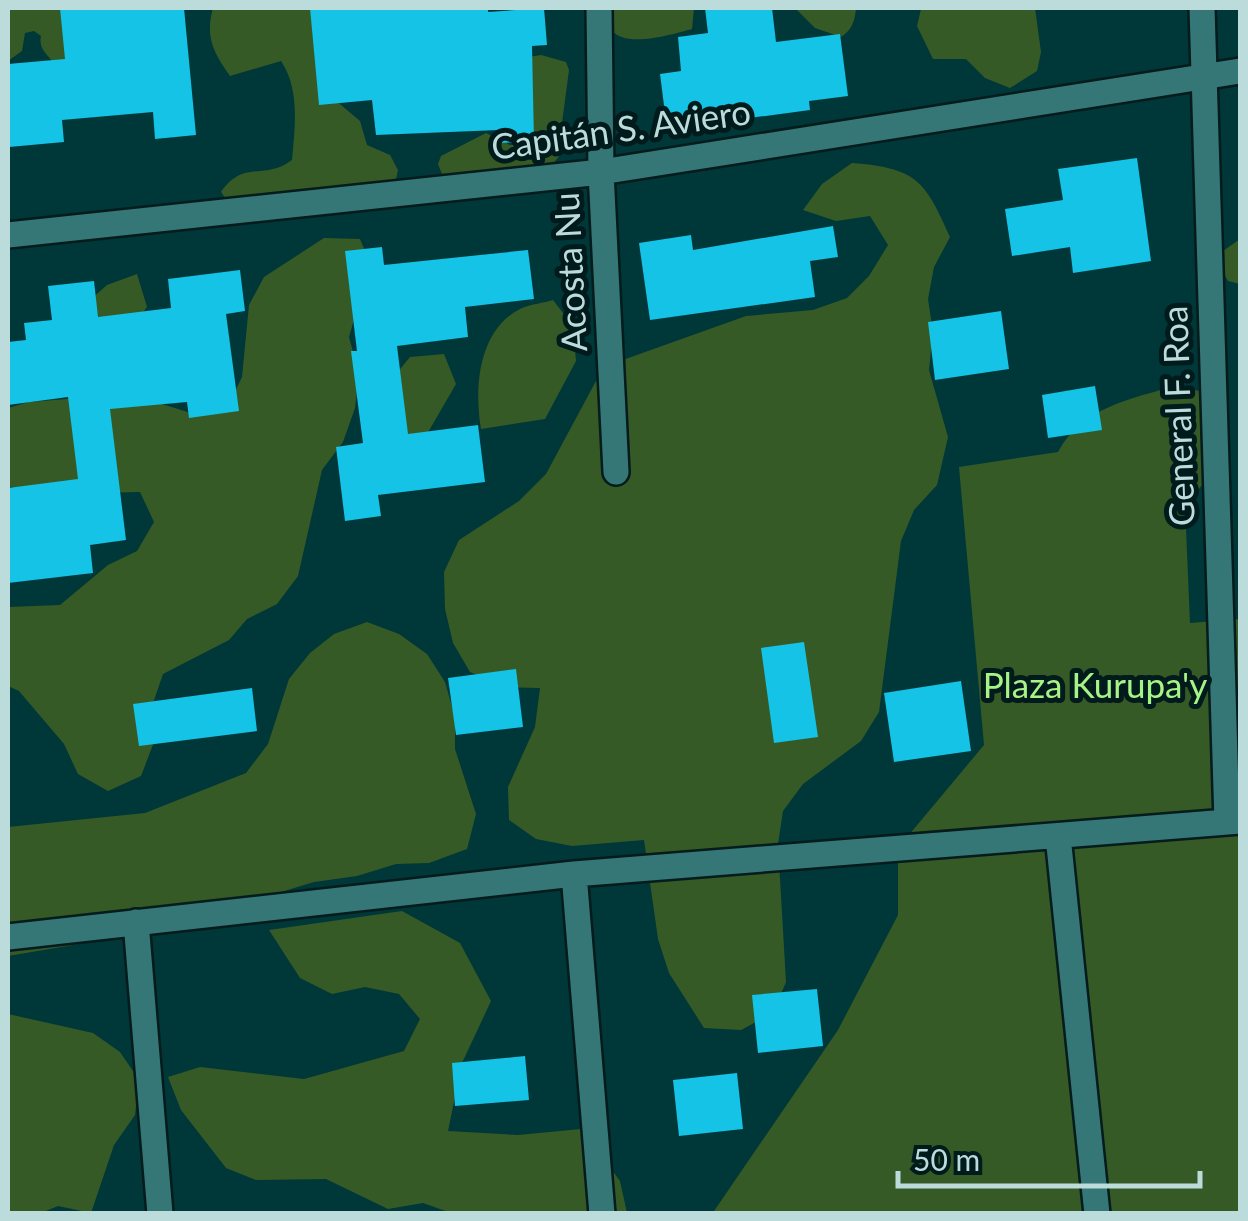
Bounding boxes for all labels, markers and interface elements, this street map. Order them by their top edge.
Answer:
street label: Capitán S. Aviero [488,89,753,167]
street label: Acosta Nu [544,191,594,353]
street label: General F. Roa [1152,305,1202,527]
park label: Plaza Kurupa'y [983,663,1207,705]
scale bar [898,1126,1200,1188]
text: 50 m [913,1141,980,1177]

